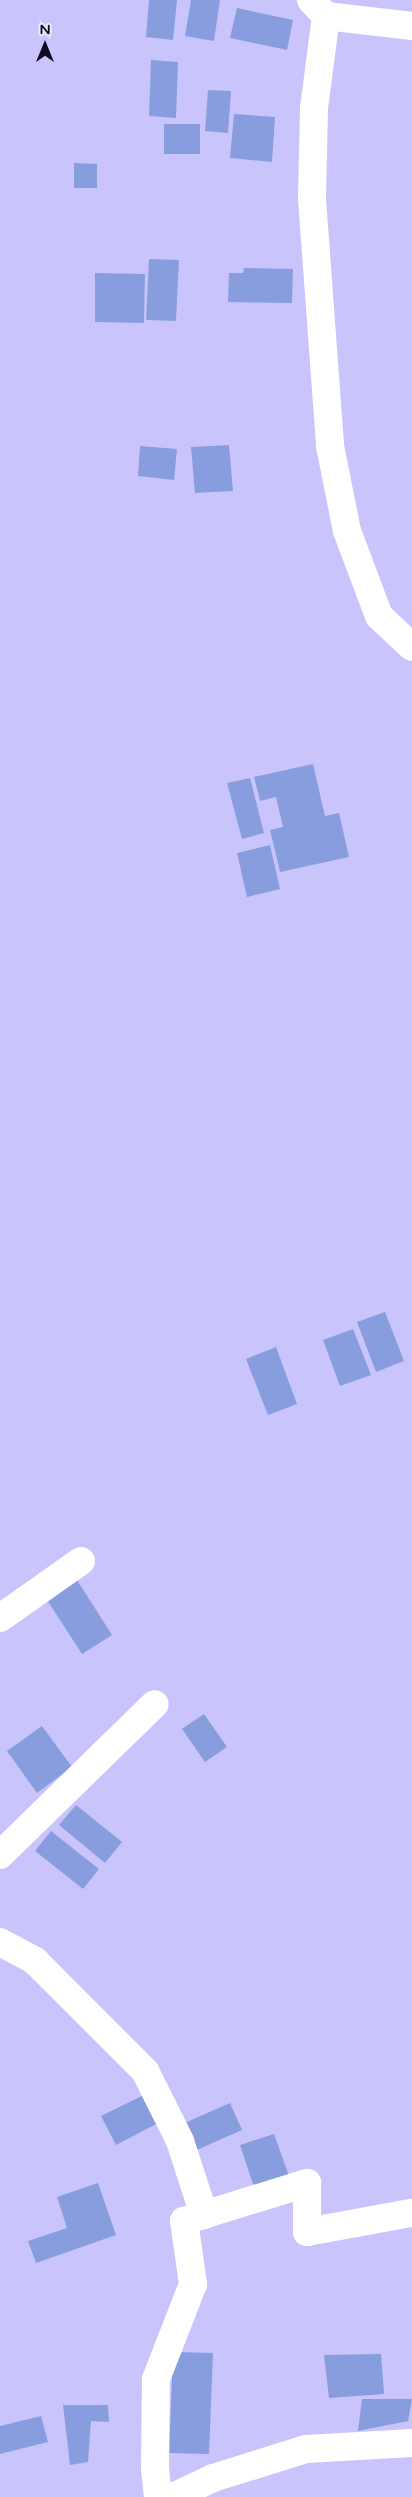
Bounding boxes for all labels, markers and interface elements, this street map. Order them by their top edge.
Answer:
north arrow [20,20,70,70]
text: N [39,21,51,38]

